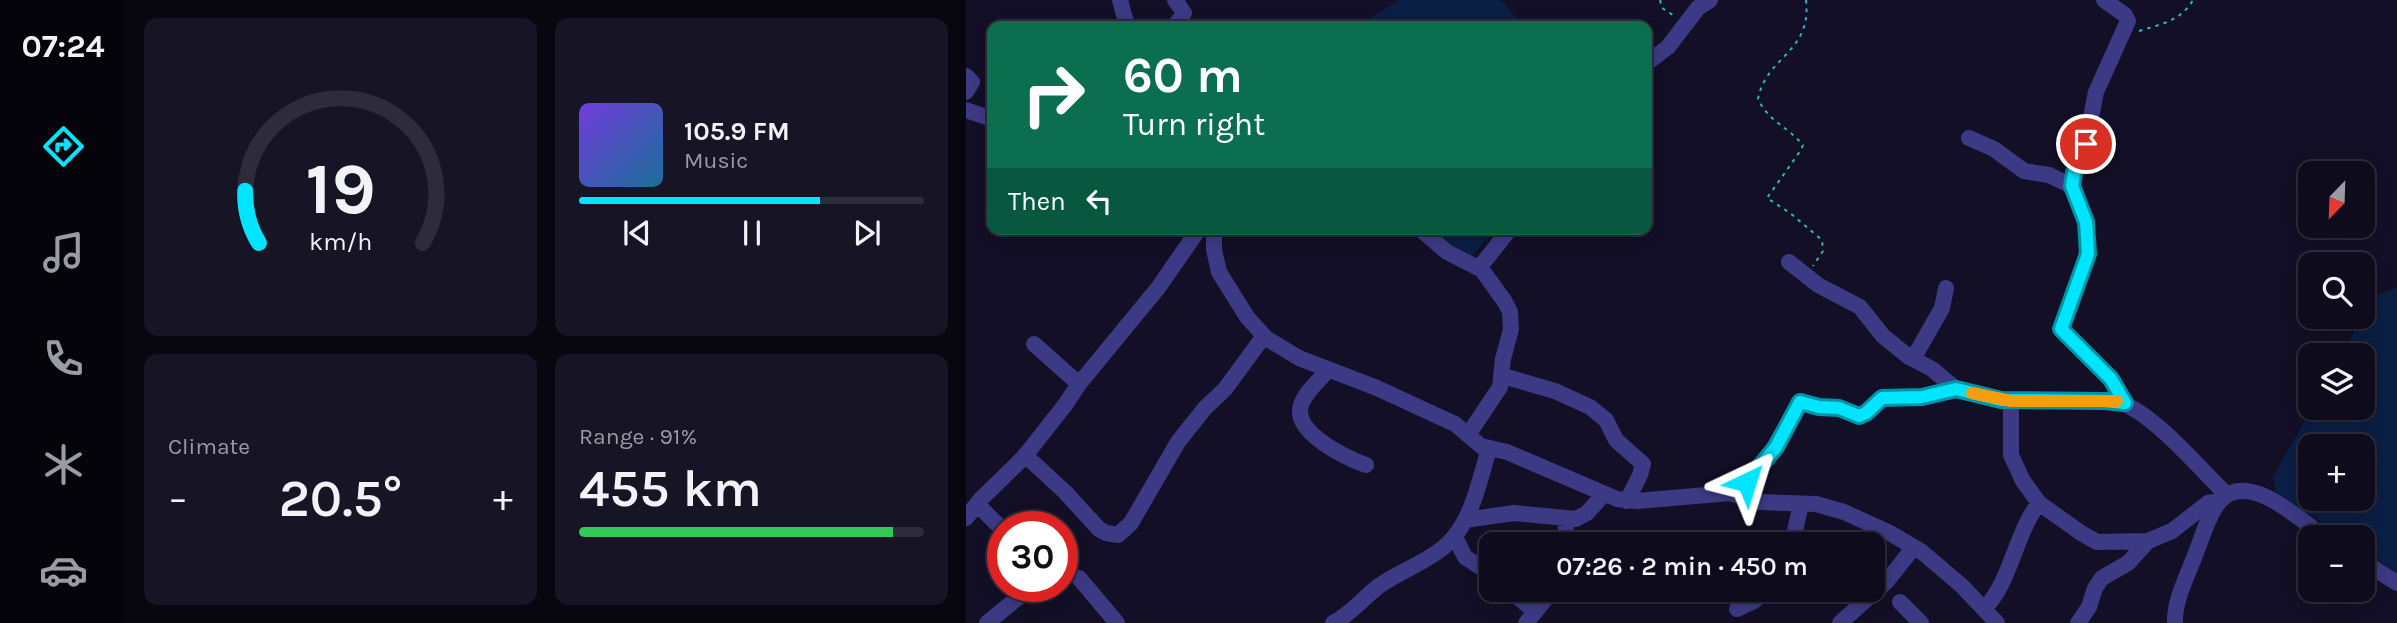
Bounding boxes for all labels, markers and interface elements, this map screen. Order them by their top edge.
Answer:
text: 07:24 [21,28,105,65]
text: 60 m [1123,47,1243,104]
icon: right [1008,49,1099,140]
text: Turn right [1123,106,1265,143]
pin [2056,114,2116,174]
text: 105.9 FM [684,116,790,147]
icon: directions [39,122,88,171]
icon: arrive [2067,125,2105,163]
text: 19 [305,147,376,232]
text: Music [684,147,748,174]
north arrow [2298,161,2375,238]
map controls [2298,161,2375,602]
icon: left [1080,182,1118,220]
text: Then [1008,186,1066,217]
icon: previous [618,214,656,252]
icon: pause [733,214,771,252]
icon: next [848,214,886,252]
text: km/h [309,227,372,256]
icon: music [39,228,88,277]
button: search [2298,252,2375,329]
icon: phone [39,334,88,383]
button: layers [2298,343,2375,420]
text: Range · 91% [579,423,697,450]
text: Climate [168,433,250,460]
button: + [2298,434,2375,511]
icon: climate [39,440,88,489]
position arrow [1710,445,1784,519]
text: 455 km [579,458,762,519]
text: 20.5° [279,468,402,529]
text: − [168,476,188,521]
text: + [493,476,513,521]
speed limit sign: 30 [987,511,1078,602]
button: − [2298,525,2375,602]
icon: car [39,546,88,595]
text: 07:26 · 2 min · 450 m [1556,551,1808,582]

